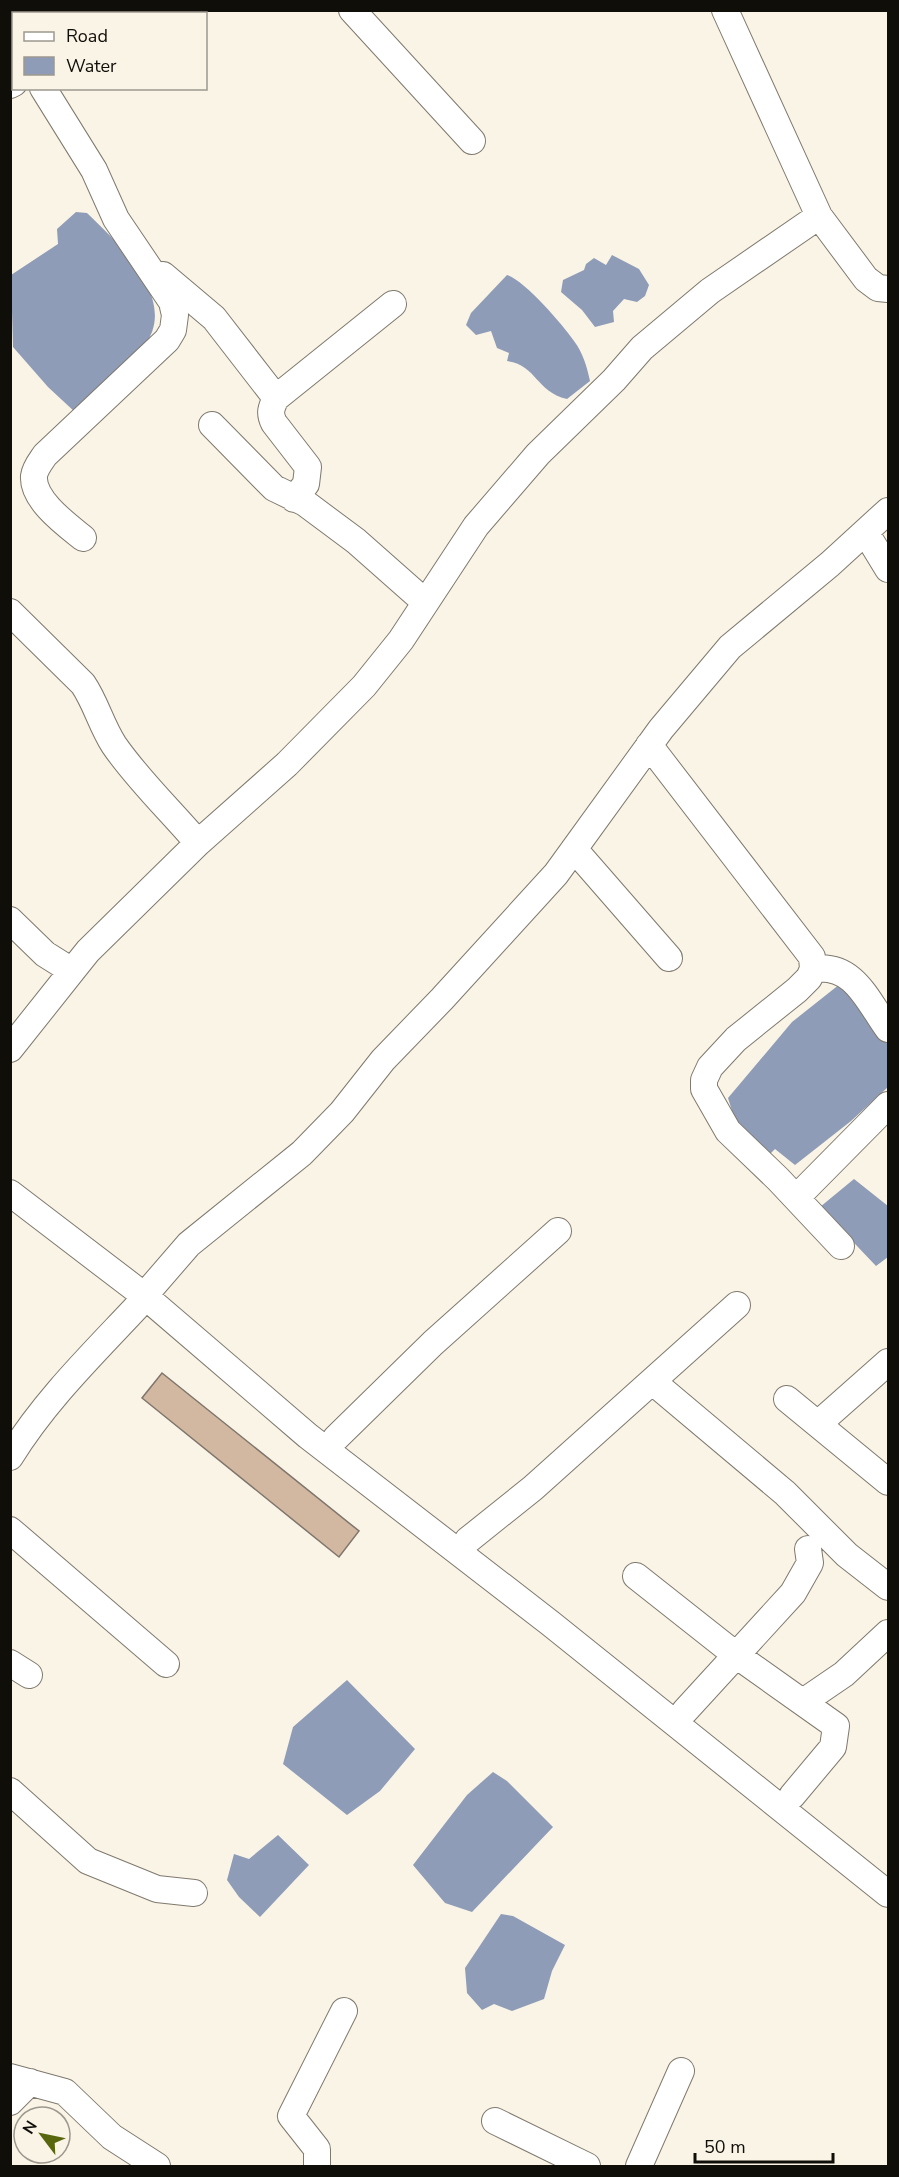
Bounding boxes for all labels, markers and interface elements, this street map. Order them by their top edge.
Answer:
legend [12,12,207,90]
text: Road [66,24,108,48]
text: Water [66,54,117,78]
north arrow [12,2105,72,2165]
text: N [18,2117,43,2138]
scale bar [695,2126,833,2164]
text: 50 m [704,2135,746,2159]

